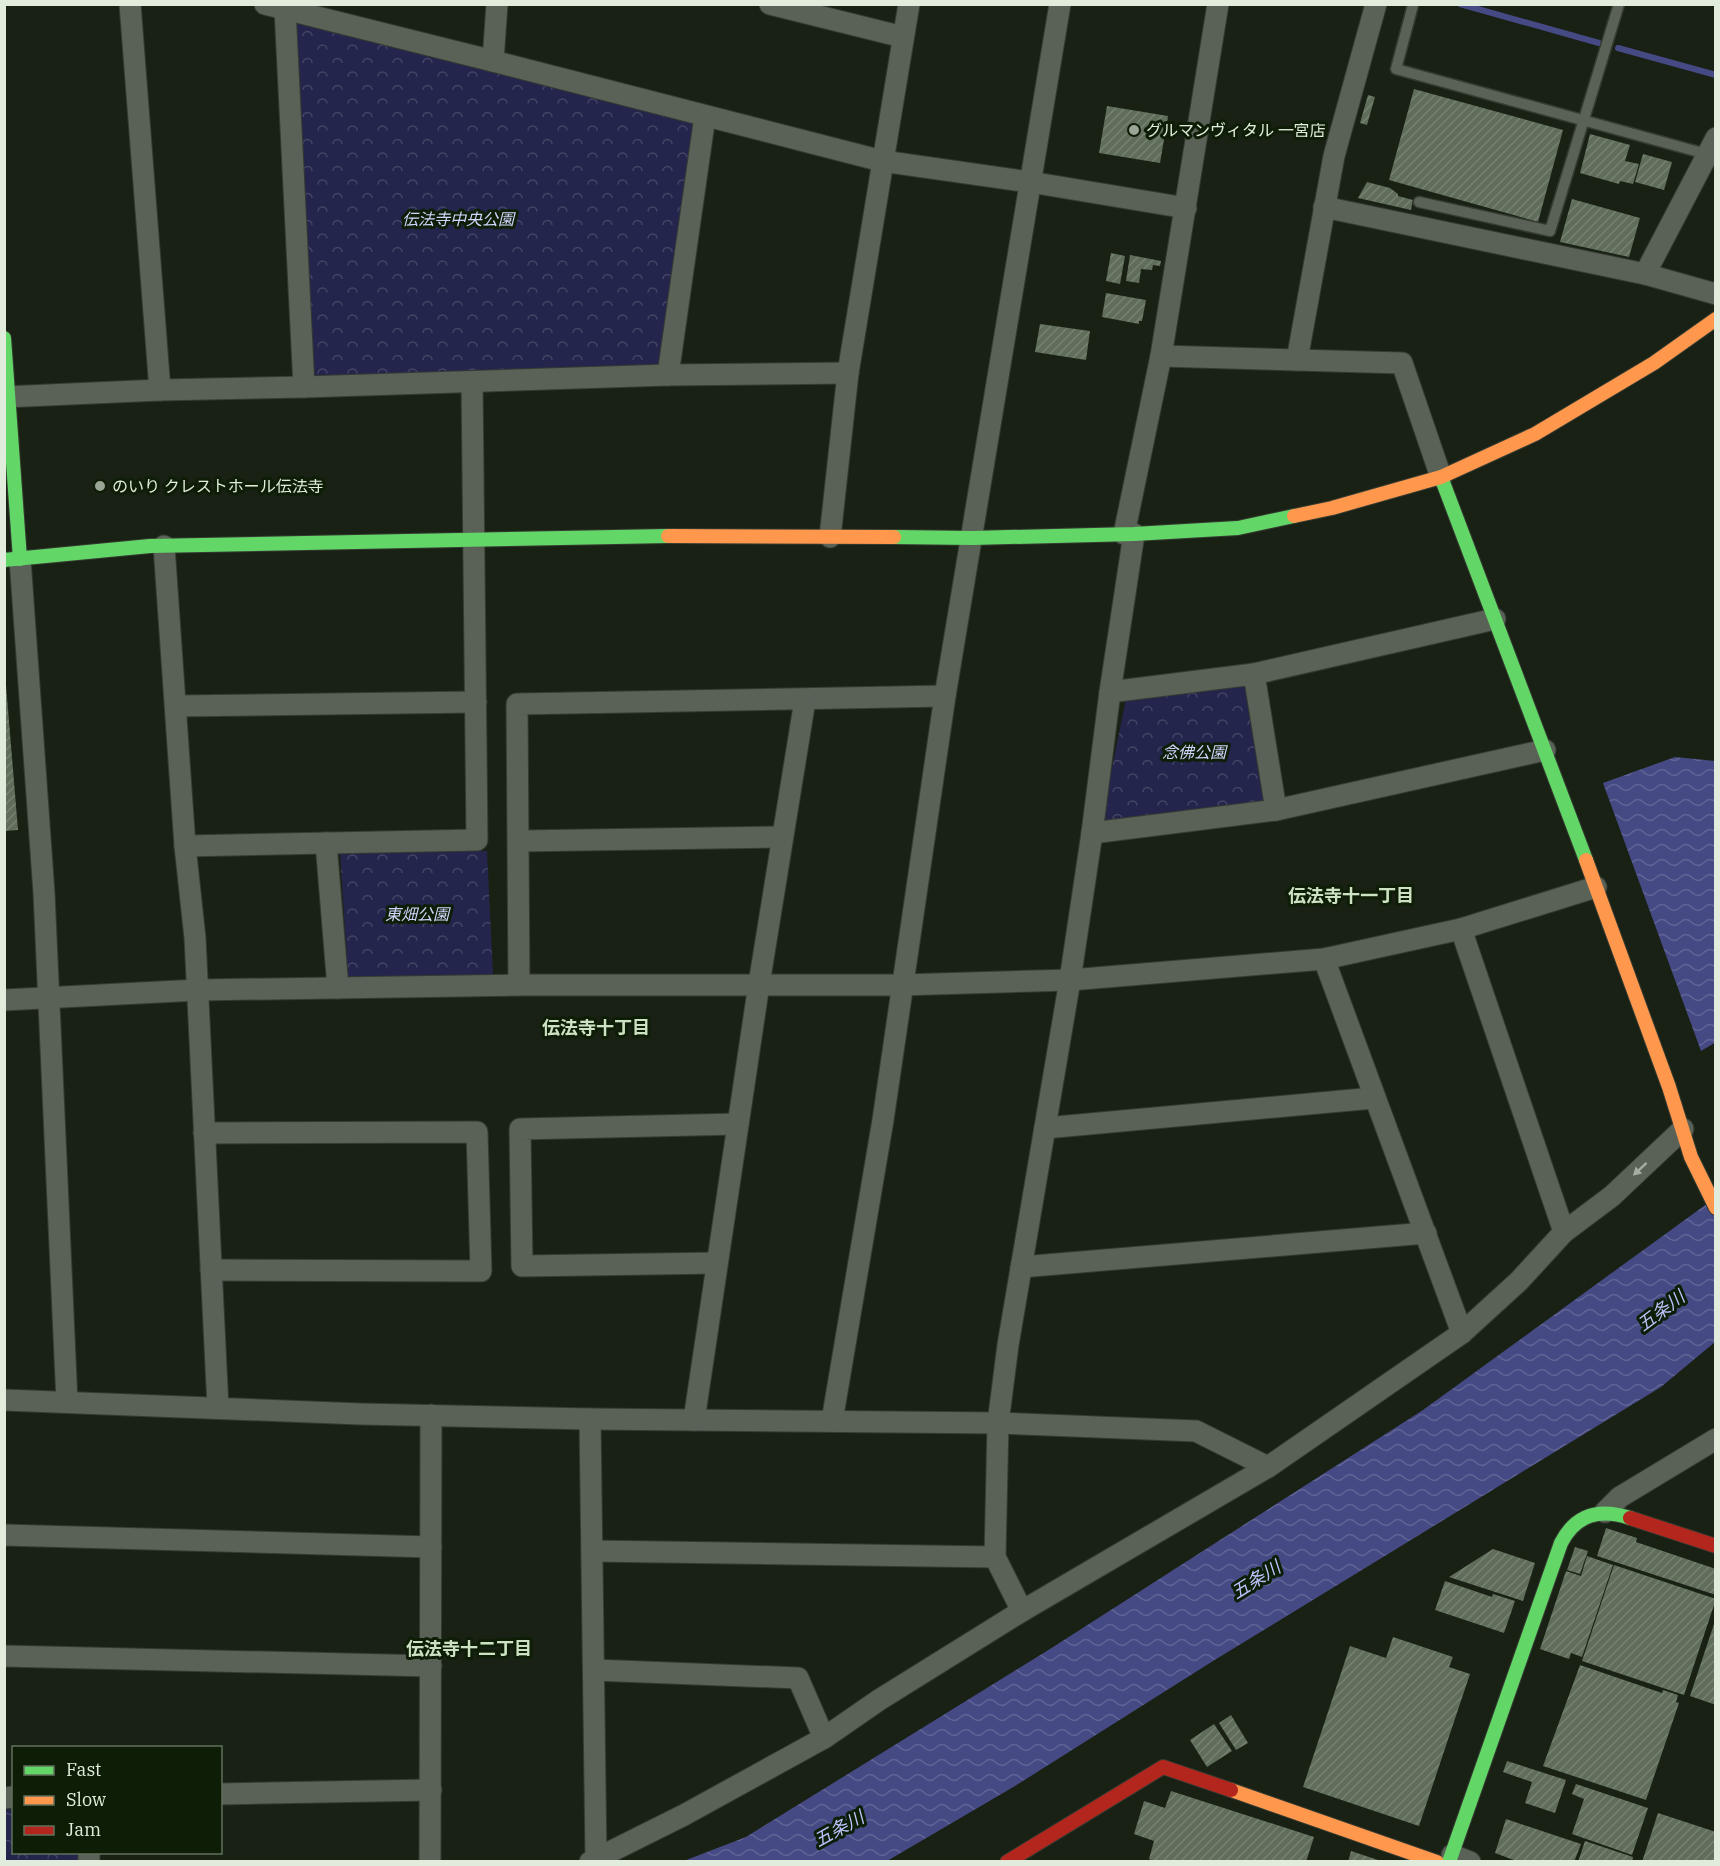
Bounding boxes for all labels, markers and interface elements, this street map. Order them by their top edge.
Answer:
place label: グルマンヴィタル 一宮店 [1146,120,1326,140]
marker: グルマンヴィタル 一宮店 [1127,123,1141,137]
park label: 伝法寺中央公園 [402,209,516,229]
place label: のいり クレストホール伝法寺 [112,476,324,496]
marker: のいり クレストホール伝法寺 [93,479,107,493]
park label: 念佛公園 [1162,742,1228,762]
district label: 伝法寺十一丁目 [1288,884,1414,907]
park label: 東畑公園 [385,904,451,924]
district label: 伝法寺十丁目 [542,1016,650,1039]
one-way arrow [1633,1162,1647,1176]
water label: 五条川 [1632,1284,1691,1336]
water label: 五条川 [1227,1554,1286,1604]
district label: 伝法寺十二丁目 [406,1637,532,1660]
legend [12,1746,222,1854]
text: Fast [66,1758,101,1781]
text: Slow [66,1788,106,1811]
water label: 五条川 [810,1804,870,1852]
text: Jam [66,1818,101,1841]

